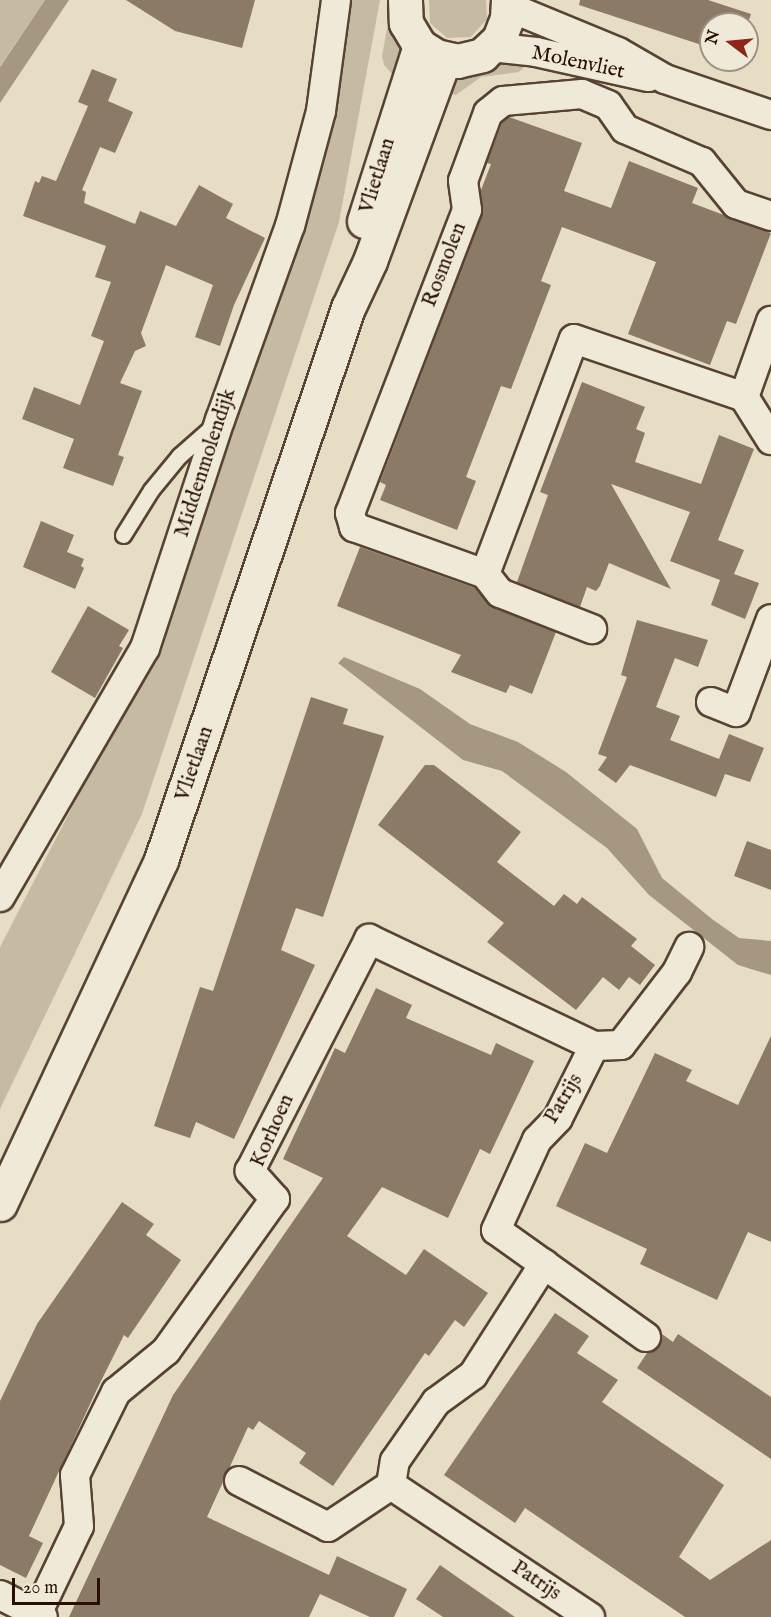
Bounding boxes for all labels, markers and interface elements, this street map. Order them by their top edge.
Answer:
north arrow [699,12,759,72]
text: N [702,28,725,47]
street label: Molenvliet [529,41,627,85]
street label: Vlietlaan [355,135,401,217]
street label: Rosmolen [417,219,473,311]
street label: Middenmolendijk [170,385,242,541]
street label: Vlietlaan [170,723,220,805]
street label: Patrijs [539,1069,589,1129]
street label: Korhoen [246,1091,300,1171]
street label: Patrijs [507,1555,565,1607]
scale bar [15,1566,104,1604]
text: 20 m [23,1577,58,1600]

